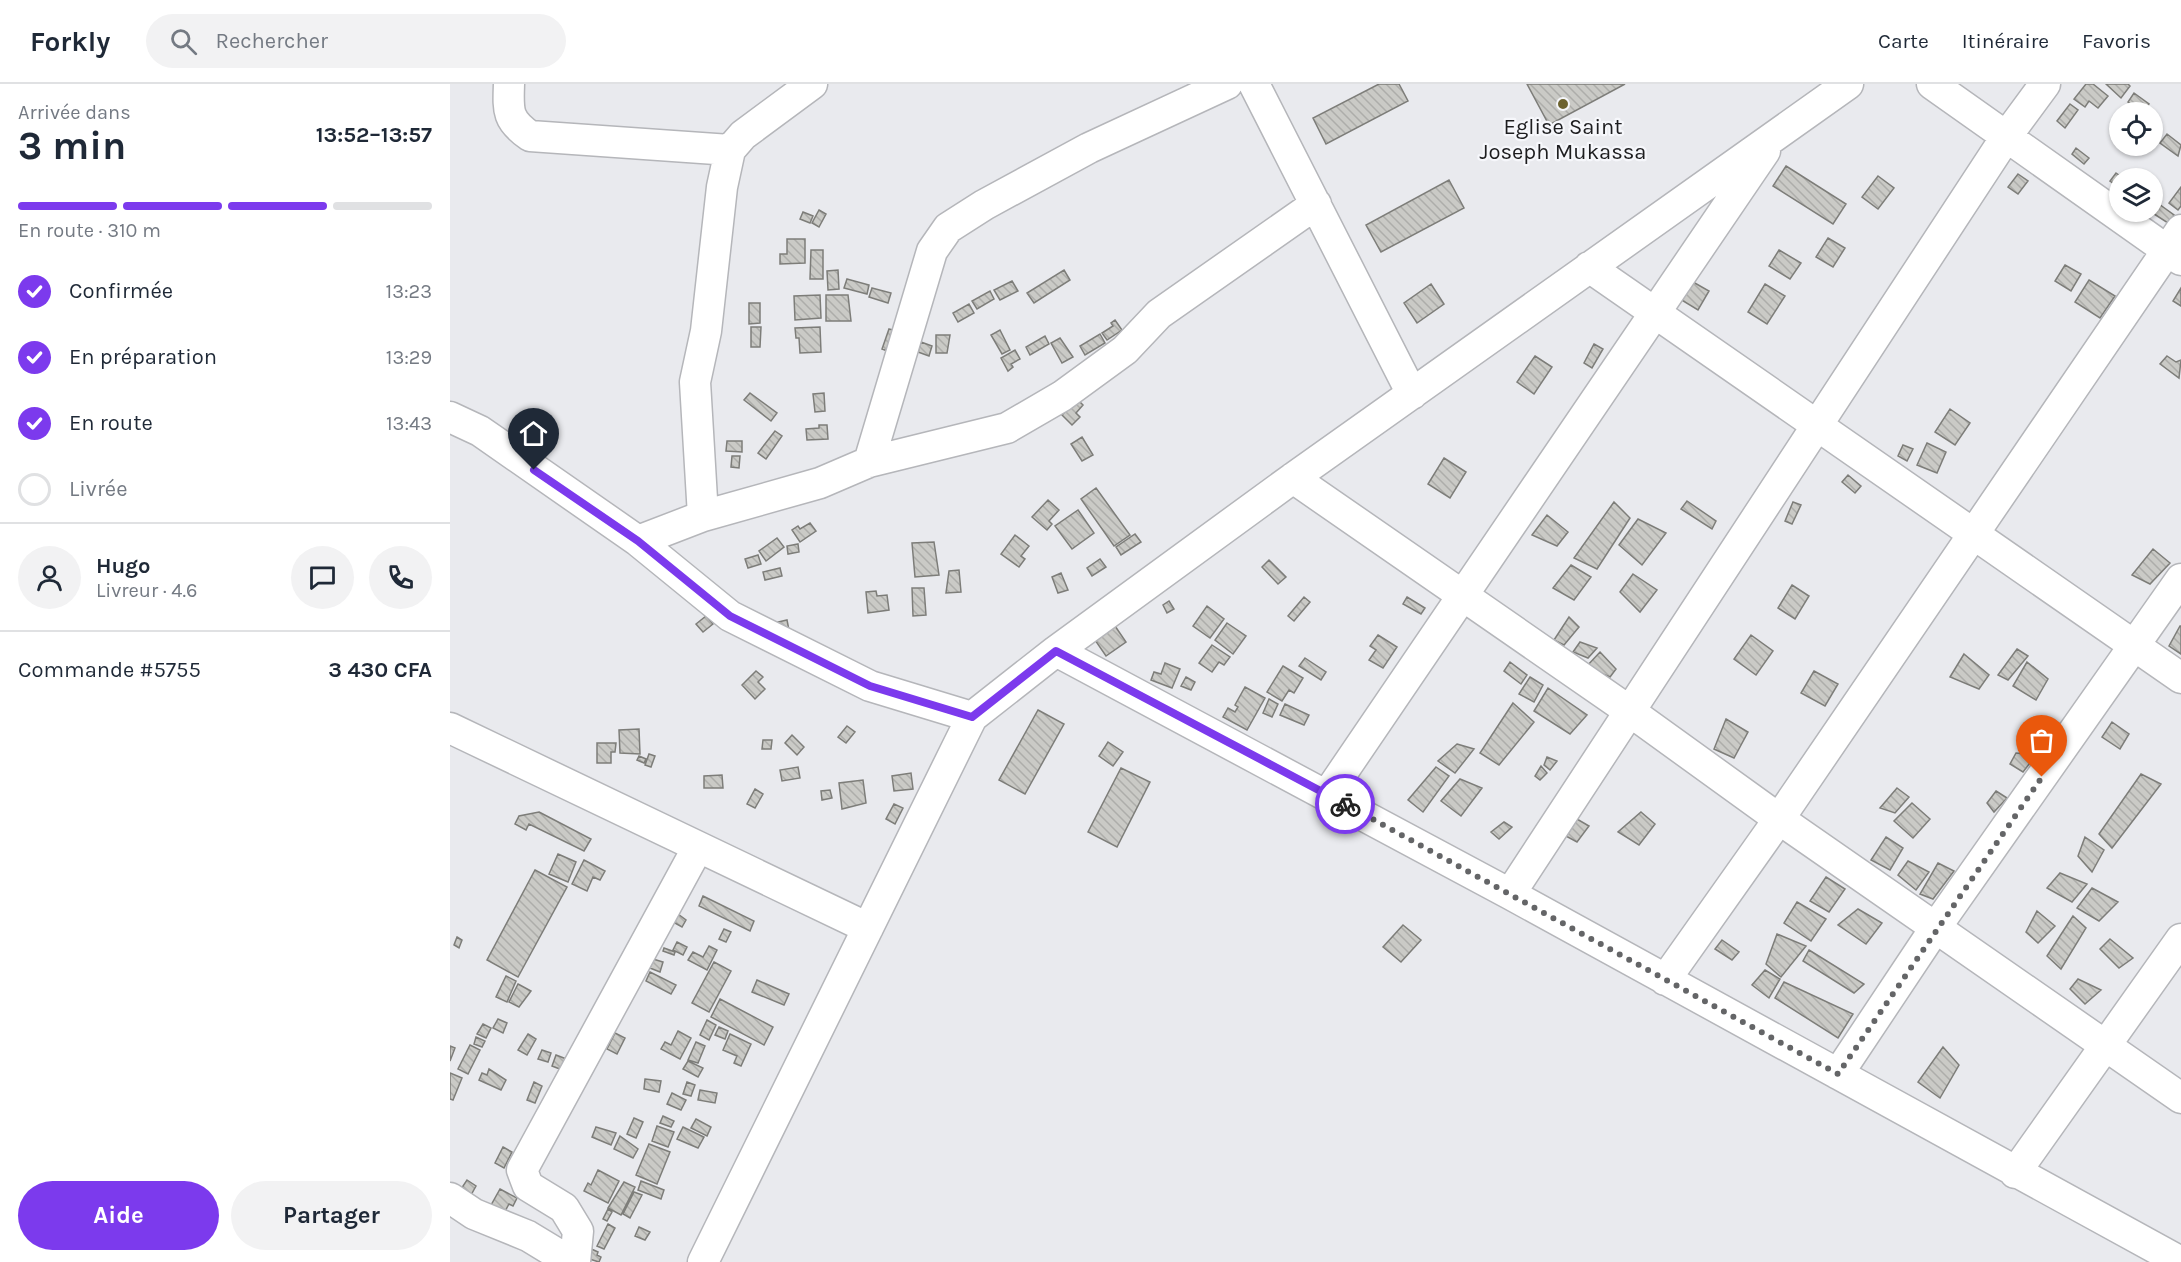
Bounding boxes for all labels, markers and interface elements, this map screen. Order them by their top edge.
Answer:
search box [146,14,566,68]
text: Forkly [30,25,110,58]
icon: search [167,25,200,58]
text: Rechercher [215,28,328,54]
text: Carte [1878,29,1929,53]
text: Itinéraire [1962,29,2049,53]
text: Favoris [2082,29,2151,53]
marker: Eglise Saint Joseph Mukassa [1556,97,1570,111]
text: Arrivée dans [18,101,131,124]
map controls [2109,102,2163,222]
button: locate [2109,102,2163,156]
place label: Eglise Saint Joseph Mukassa [1480,114,1646,165]
text: 13:52–13:57 [316,122,432,148]
text: 3 min [18,123,126,169]
button: layers [2109,168,2163,222]
text: En route · 310 m [18,219,161,242]
icon: check [18,275,51,308]
text: Confirmée [69,278,173,304]
text: 13:23 [386,280,432,303]
icon: check [18,341,51,374]
text: En préparation [69,344,217,370]
text: 13:29 [386,346,432,369]
icon: check [18,407,51,440]
pin [508,408,559,470]
text: En route [69,410,153,436]
text: 13:43 [386,412,432,435]
icon: home [517,417,550,450]
text: Livrée [69,476,127,502]
button: person [18,546,81,609]
button: chat [291,546,354,609]
button: phone [369,546,432,609]
text: Hugo [96,553,151,579]
text: Livreur · 4.6 [96,579,197,602]
text: Commande #5755 [18,657,201,683]
text: 3 430 CFA [328,657,432,683]
pin [2016,715,2067,777]
icon: bag [2025,724,2058,757]
courier [1315,774,1375,834]
icon: bike [1329,788,1362,821]
button: Aide [18,1181,219,1250]
button: Partager [231,1181,432,1250]

